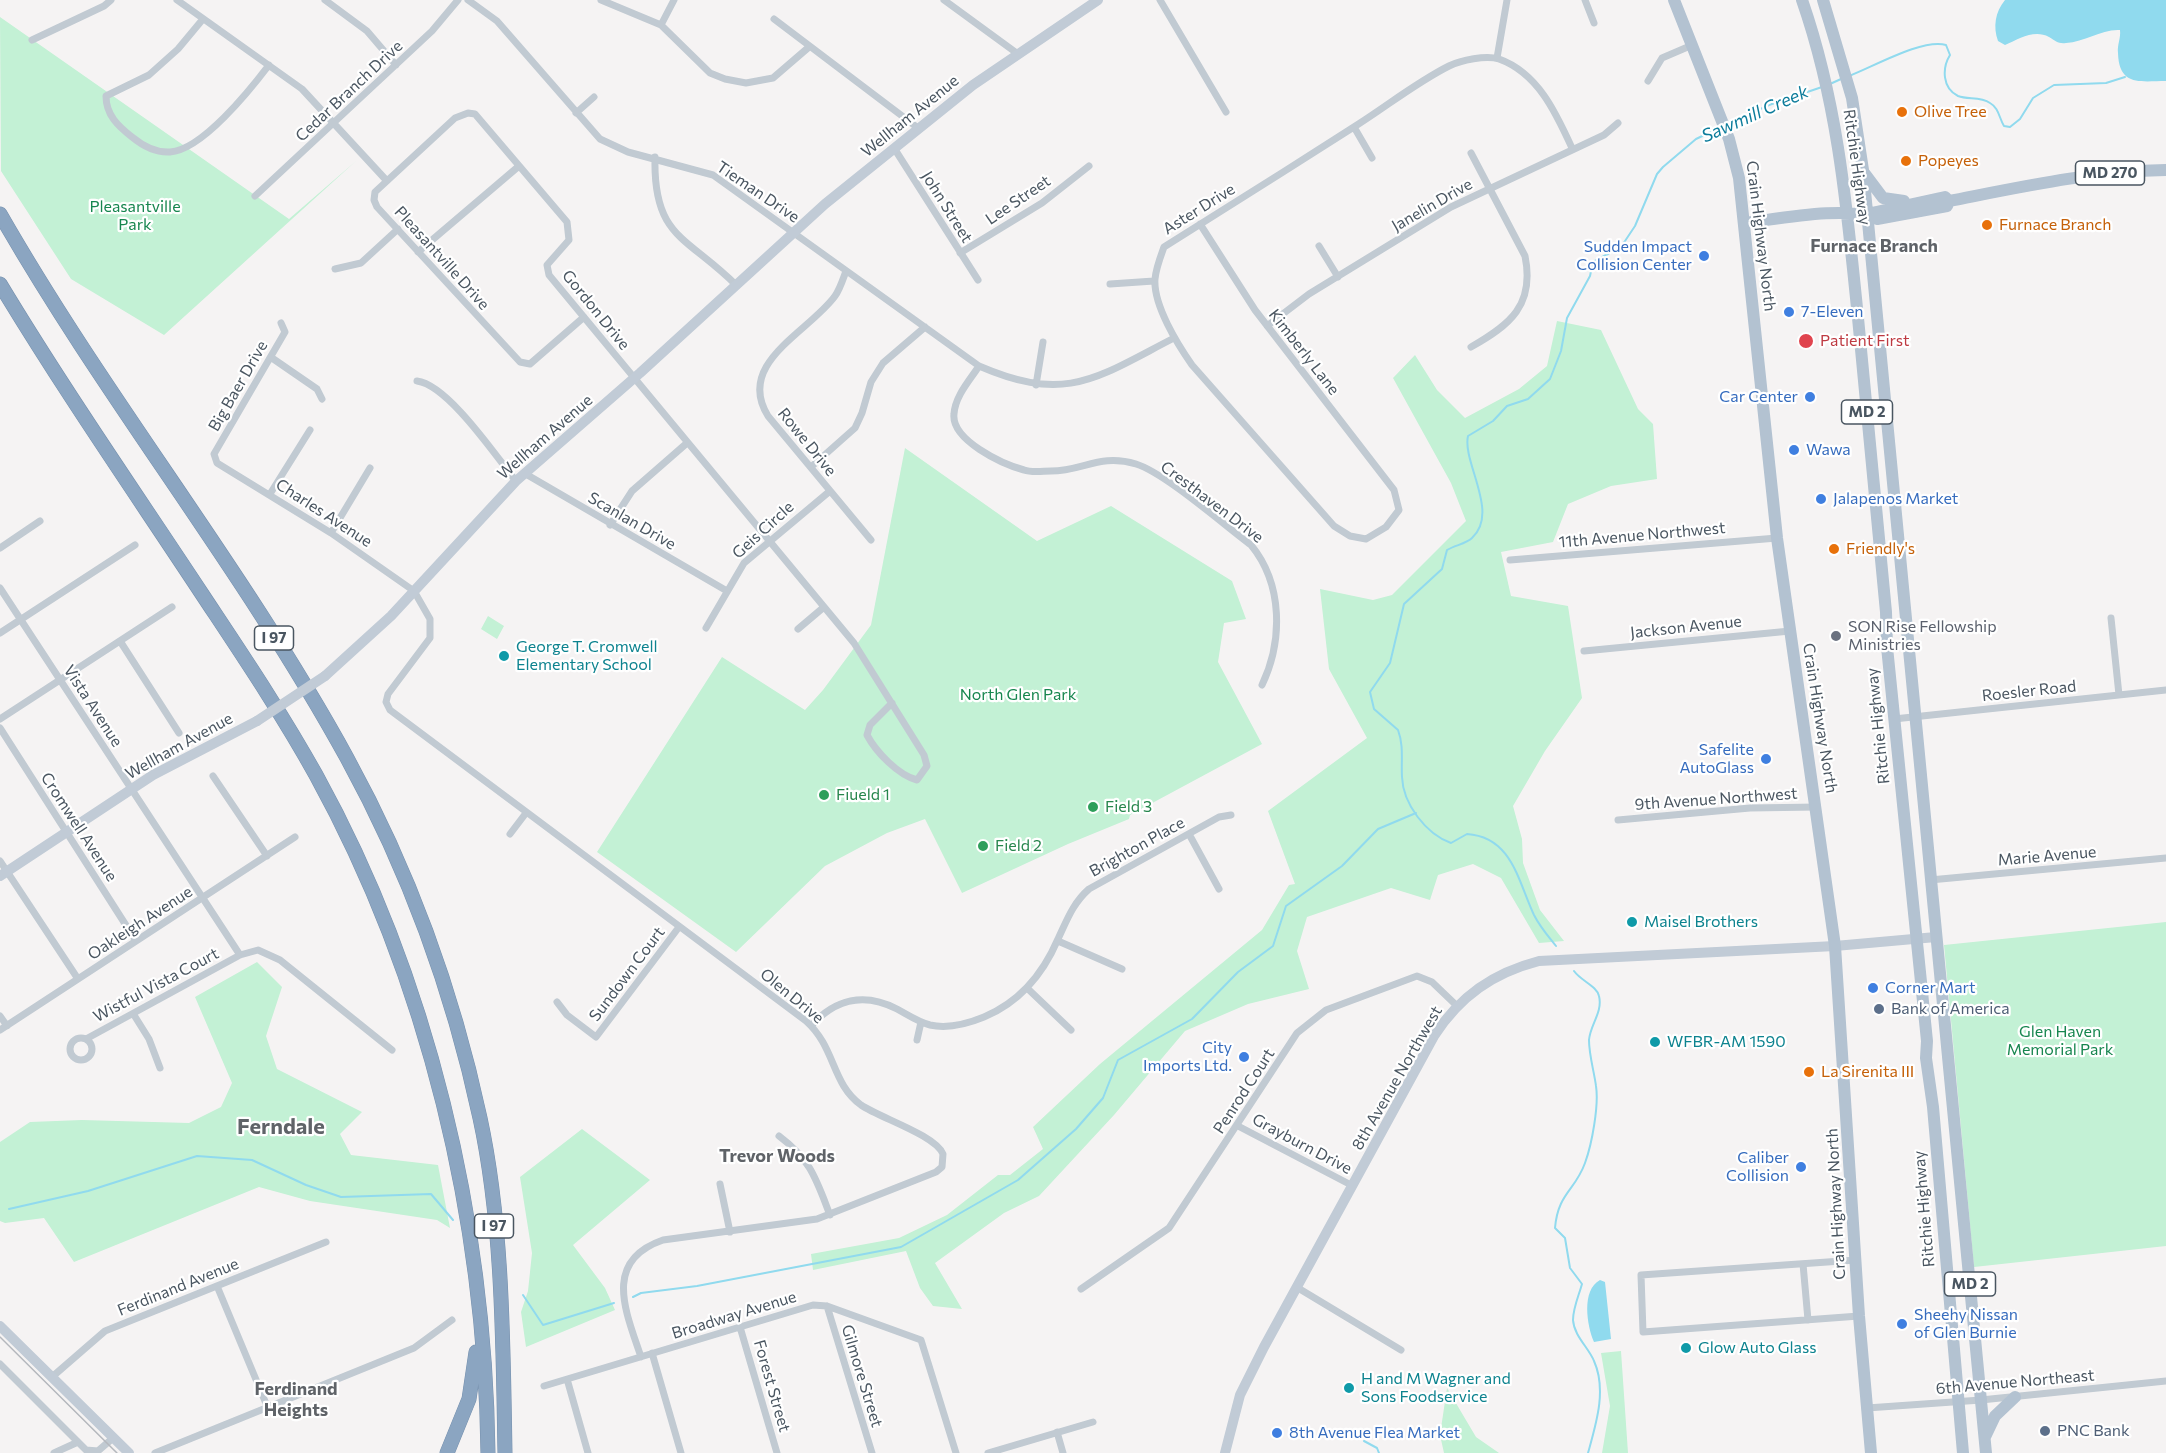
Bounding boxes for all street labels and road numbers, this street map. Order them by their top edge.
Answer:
street label: Cedar Branch Drive [291,36,407,146]
street label: Wellham Avenue [857,71,963,161]
street label: Ritchie Highway [1839,108,1875,226]
street label: Tieman Drive [713,157,803,227]
street label: Crain Highway North [1742,160,1780,312]
road number: MD 270 [2076,161,2144,185]
street label: John Street [917,168,977,246]
street label: Lee Street [982,171,1054,229]
street label: Janelin Drive [1388,174,1476,236]
street label: Aster Drive [1159,179,1239,239]
street label: Pleasantville Drive [390,202,494,314]
street label: Gordon Drive [558,266,634,354]
street label: Kimberly Lane [1265,305,1343,399]
street label: Big Baer Drive [204,337,272,435]
street label: Wellham Avenue [494,391,596,483]
road number: MD 2 [1842,400,1892,424]
street label: Rowe Drive [774,404,840,480]
street label: Cresthaven Drive [1157,457,1267,547]
street label: Charles Avenue [272,475,376,551]
street label: Scanlan Drive [585,488,679,554]
street label: Geis Circle [728,497,798,563]
street label: 11th Avenue Northwest [1558,518,1726,552]
street label: Jackson Avenue [1629,612,1743,642]
road number: I 97 [254,626,294,650]
street label: Crain Highway North [1799,642,1841,794]
street label: Vista Avenue [59,661,127,751]
street label: Ritchie Highway [1862,667,1894,785]
street label: Roesler Road [1981,676,2077,706]
street label: Wellham Avenue [122,709,236,783]
street label: Cromwell Avenue [37,769,121,885]
street label: 9th Avenue Northwest [1634,784,1798,814]
street label: Brighton Place [1086,813,1188,881]
street label: Marie Avenue [1997,842,2097,870]
street label: Oakleigh Avenue [84,882,196,964]
street label: Sundown Court [585,923,669,1025]
street label: Wistful Vista Court [90,944,222,1026]
street label: Olen Drive [756,964,828,1028]
street label: 8th Avenue Northwest [1348,1003,1446,1153]
street label: Penrod Court [1209,1045,1279,1137]
street label: Grayburn Drive [1249,1110,1355,1178]
street label: Crain Highway North [1822,1128,1850,1280]
street label: Ritchie Highway [1909,1150,1939,1268]
road number: I 97 [474,1214,514,1238]
street label: Ferdinand Avenue [115,1254,241,1320]
road number: MD 2 [1944,1272,1996,1296]
street label: Broadway Avenue [669,1287,799,1343]
street label: Gilmore Street [837,1322,887,1430]
street label: Forest Street [750,1338,794,1434]
street label: 6th Avenue Northeast [1935,1365,2095,1399]

